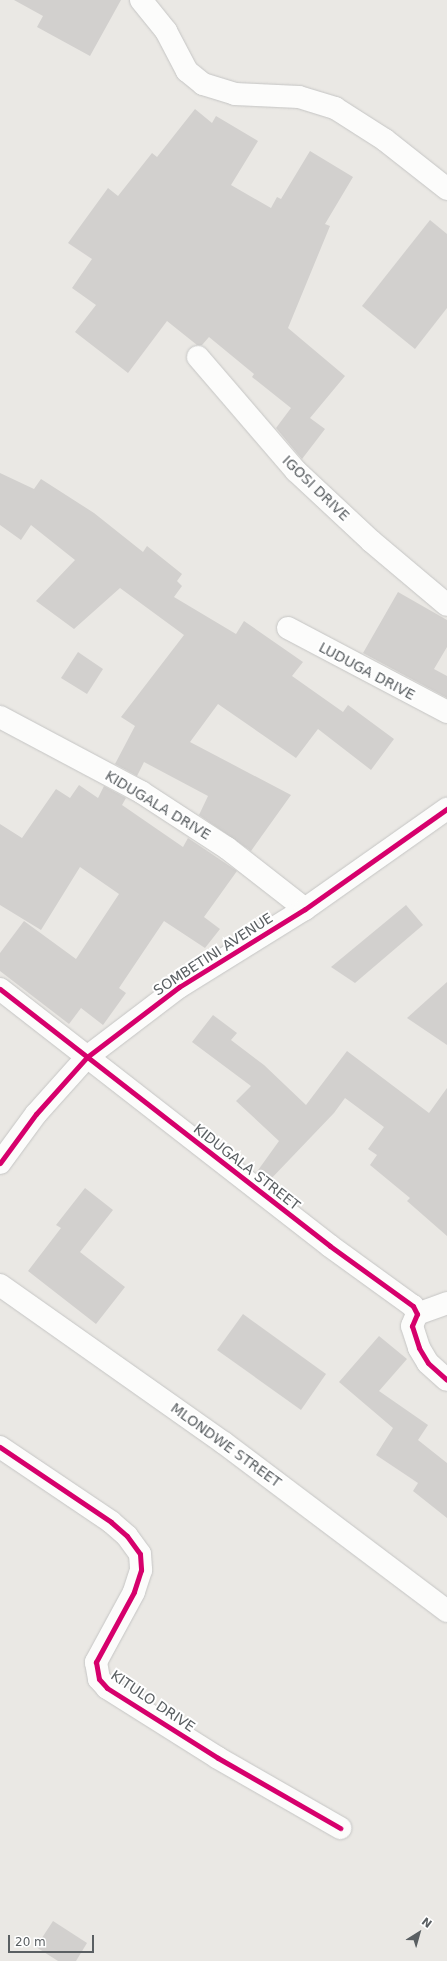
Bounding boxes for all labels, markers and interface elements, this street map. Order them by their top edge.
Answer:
street label: IGOSI DRIVE [279,452,353,524]
street label: LUDUGA DRIVE [316,639,418,703]
street label: KIDUGALA DRIVE [102,767,214,843]
street label: SOMBETINI AVENUE [150,909,276,999]
street label: KIDUGALA STREET [190,1120,304,1214]
street label: MLONDWE STREET [168,1399,284,1491]
street label: KITULO DRIVE [108,1667,198,1735]
north arrow [399,1913,439,1953]
text: N [419,1915,434,1931]
scale bar [10,1927,96,1953]
text: 20 m [15,1935,46,1949]

